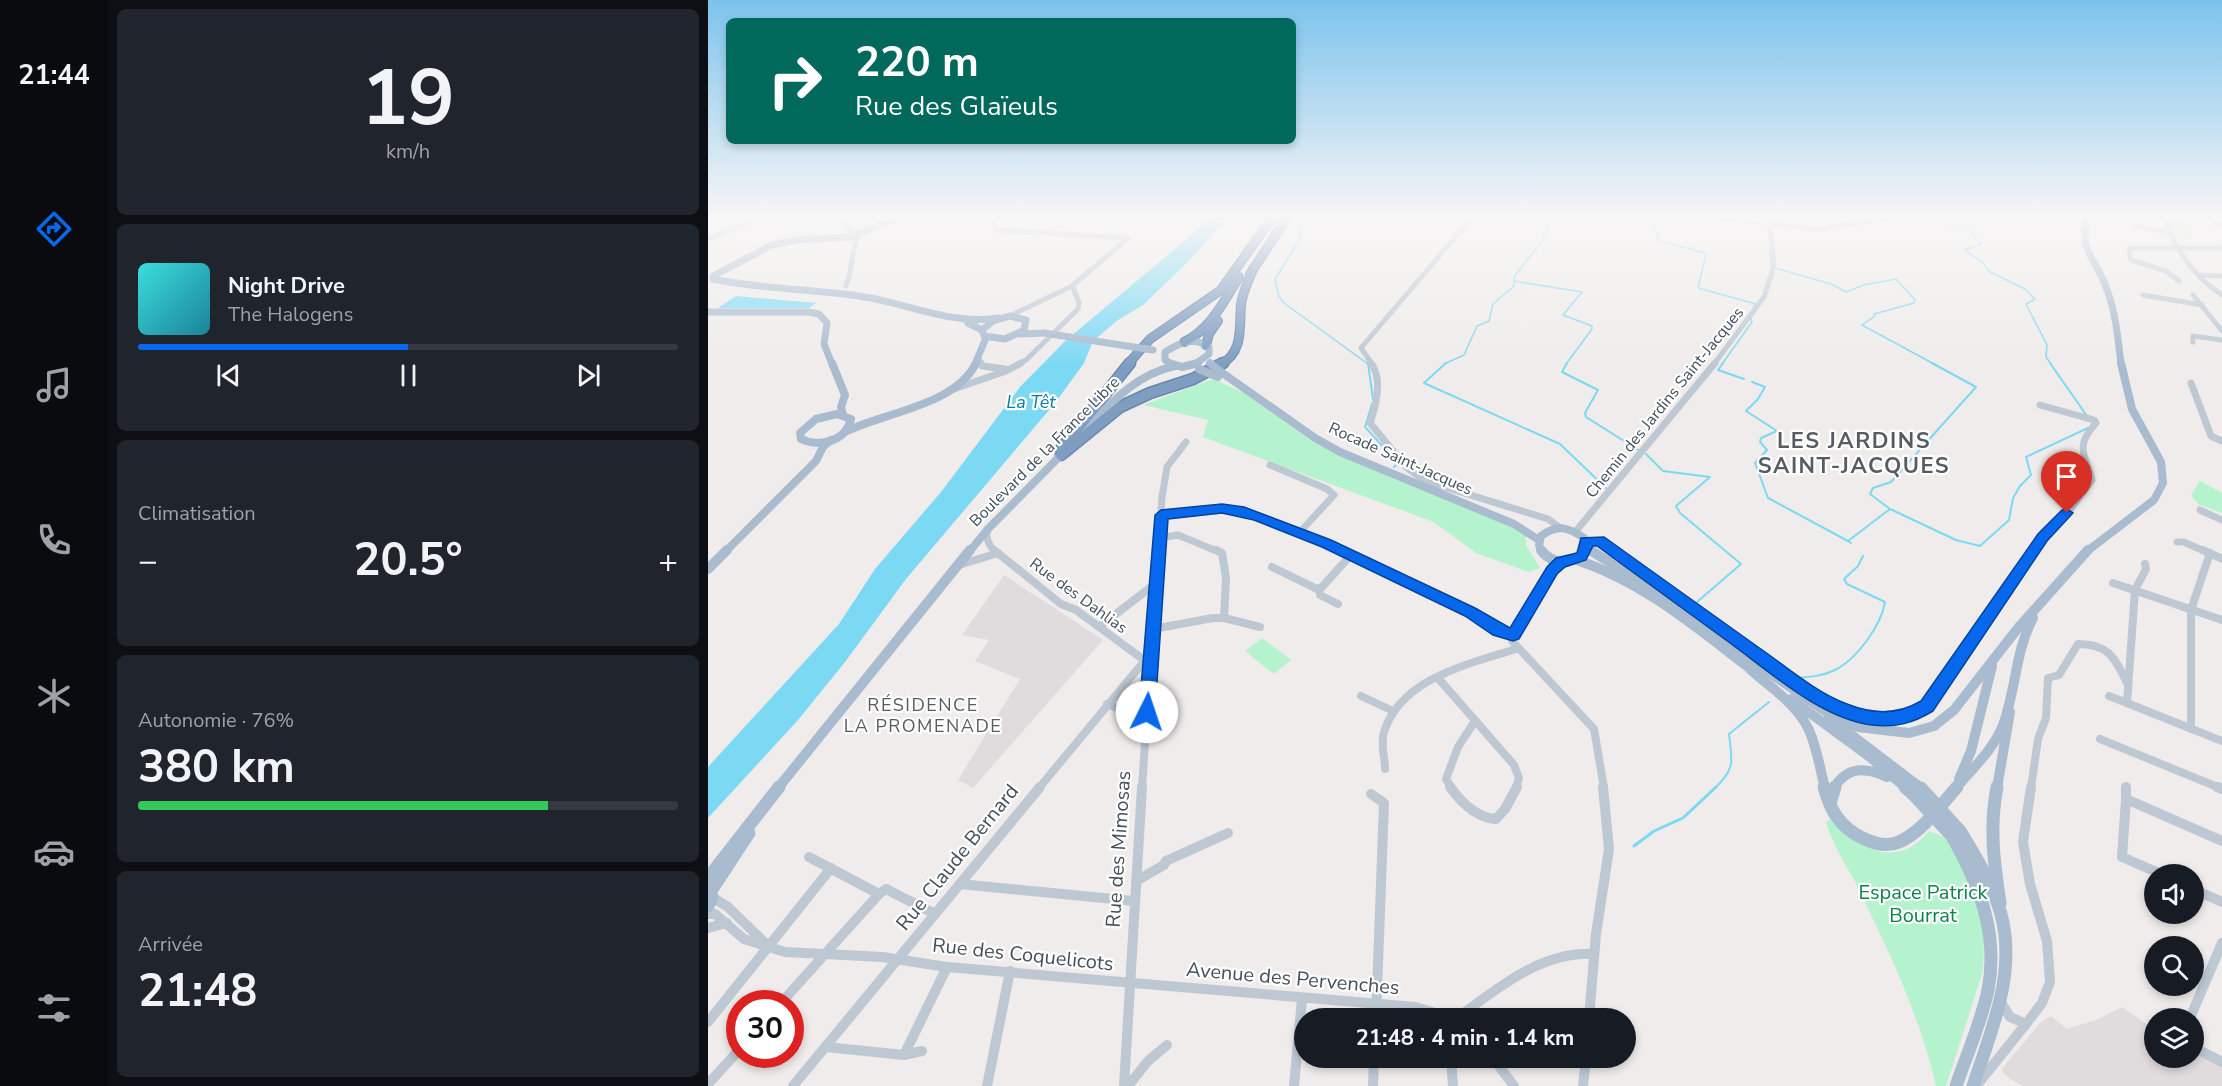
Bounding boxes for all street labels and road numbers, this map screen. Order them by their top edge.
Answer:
street label: Chemin des Jardins Saint-Jacques [1581,302,1749,503]
street label: Boulevard de la France Libre [965,372,1125,532]
street label: Rocade Saint-Jacques [1325,417,1476,501]
street label: Rue des Dahlias [1025,553,1132,639]
street label: Rue des Mimosas [1100,770,1137,928]
street label: Rue Claude Bernard [890,778,1025,936]
street label: Rue des Coquelicots [931,932,1115,977]
street label: Avenue des Pervenches [1185,956,1401,1001]

